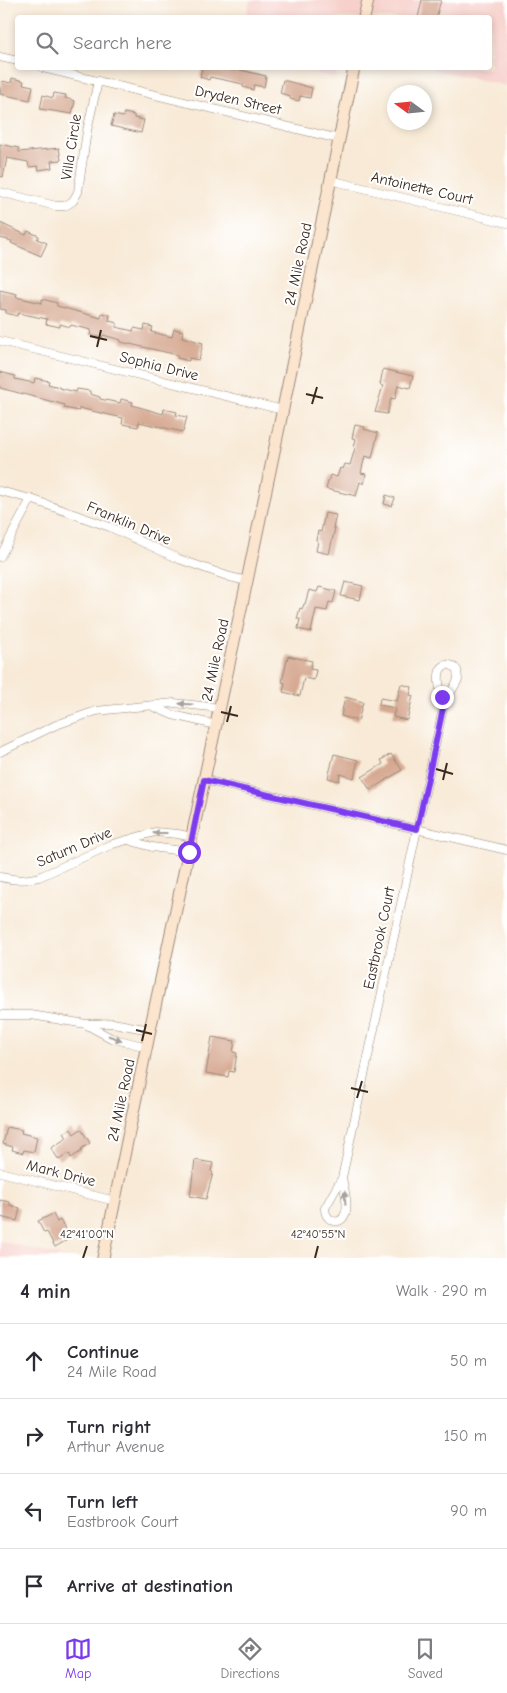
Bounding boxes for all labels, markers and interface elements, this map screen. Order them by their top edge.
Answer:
search box [15,15,492,70]
icon: search [33,29,61,57]
text: Search here [73,32,172,54]
street label: Dryden Street [193,81,284,119]
north arrow [387,85,432,130]
street label: Villa Circle [57,112,85,181]
street label: Antoinette Court [369,168,475,209]
street label: 24 Mile Road [280,221,316,307]
street label: Sophia Drive [118,348,201,385]
street label: Franklin Drive [84,497,174,549]
street label: 24 Mile Road [197,617,233,703]
route end [431,686,454,709]
one-way arrow [178,699,194,707]
street label: Saturn Drive [34,823,115,871]
one-way arrow [151,829,167,837]
route start [178,841,201,864]
street label: Eastbrook Court [359,884,399,991]
one-way arrow [108,1035,123,1043]
street label: 24 Mile Road [103,1057,139,1143]
street label: Mark Drive [24,1156,98,1190]
one-way arrow [341,1190,349,1206]
text: 42°41'00"N [60,1227,114,1241]
text: 42°40'55"N [291,1227,345,1241]
text: 4 min [20,1279,71,1303]
text: Walk · 290 m [396,1282,487,1300]
text: Continue [67,1341,139,1363]
icon: ahead [20,1347,48,1375]
text: 50 m [450,1352,487,1370]
text: 24 Mile Road [67,1363,157,1381]
text: Turn right [67,1416,151,1438]
icon: right [20,1422,48,1450]
text: 150 m [444,1427,487,1445]
text: Arthur Avenue [67,1438,164,1456]
text: Turn left [67,1491,138,1513]
icon: left [20,1497,48,1525]
text: 90 m [450,1502,487,1520]
text: Eastbrook Court [67,1513,178,1531]
icon: arrive [20,1572,48,1600]
text: Arrive at destination [67,1575,233,1597]
tab: Map [64,1635,92,1682]
tab: Directions [220,1635,280,1682]
tab: Saved [408,1635,443,1682]

